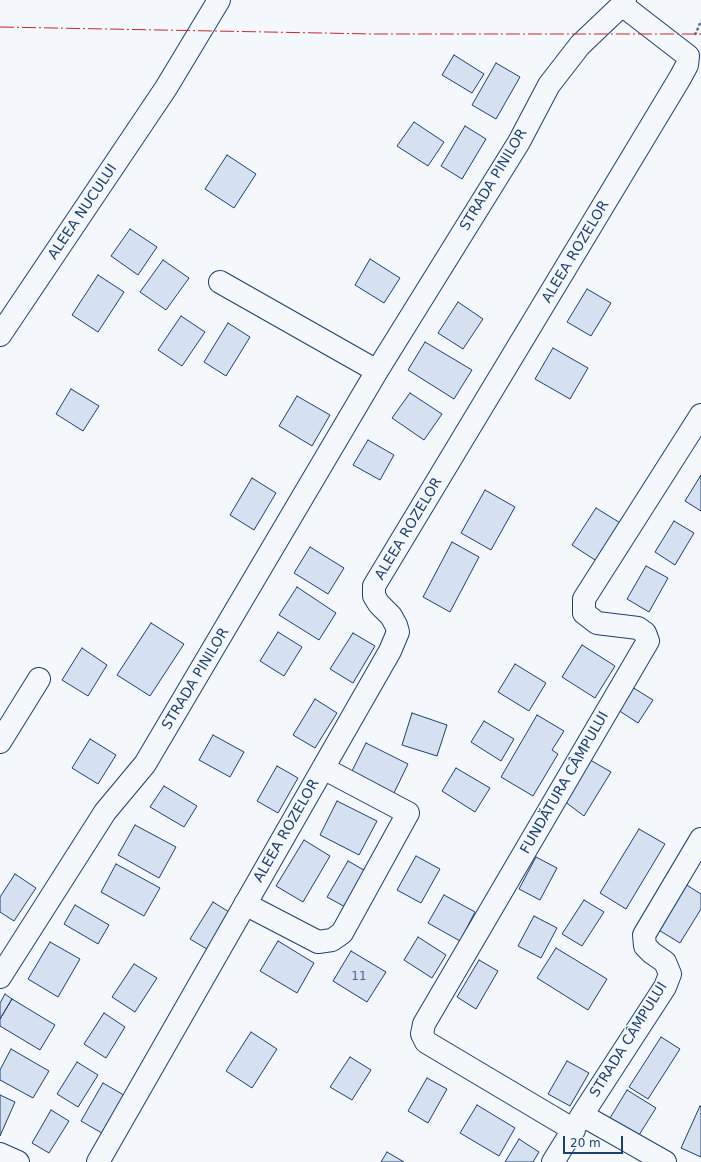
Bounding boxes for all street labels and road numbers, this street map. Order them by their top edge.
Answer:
street label: STRADA PINILOR [457,126,531,234]
street label: ALEEA NUCULUI [45,161,121,263]
street label: ALEEA ROZELOR [539,198,613,306]
street label: ALEEA ROZELOR [372,475,446,583]
street label: STRADA PINILOR [159,625,233,733]
street label: FUNDĂTURA CÂMPULUI [517,709,613,857]
street label: ALEEA ROZELOR [251,776,323,886]
street label: STRADA CÂMPULUI [587,979,671,1101]

